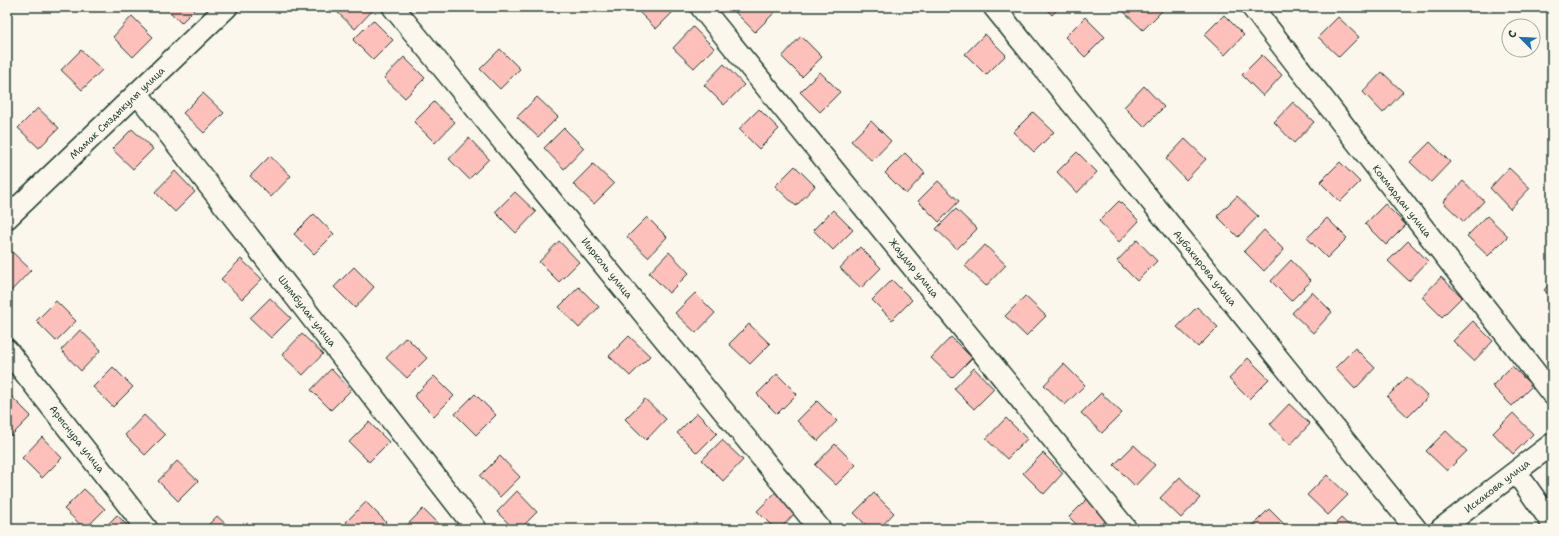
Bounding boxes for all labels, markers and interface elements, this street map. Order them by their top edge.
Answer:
north arrow [1501,18,1541,58]
text: С [1504,28,1521,40]
street label: Мамак Сыздыкулы улица [67,63,168,162]
street label: Кокмардан улица [1370,162,1435,241]
street label: Аубакирова улица [1170,228,1240,309]
street label: Иирколь улица [579,235,636,302]
street label: Жаудир улица [886,236,942,301]
street label: Шымбулак улица [275,273,339,350]
street label: Арыснура улица [47,403,108,476]
street label: Искакова улица [1462,456,1533,516]

